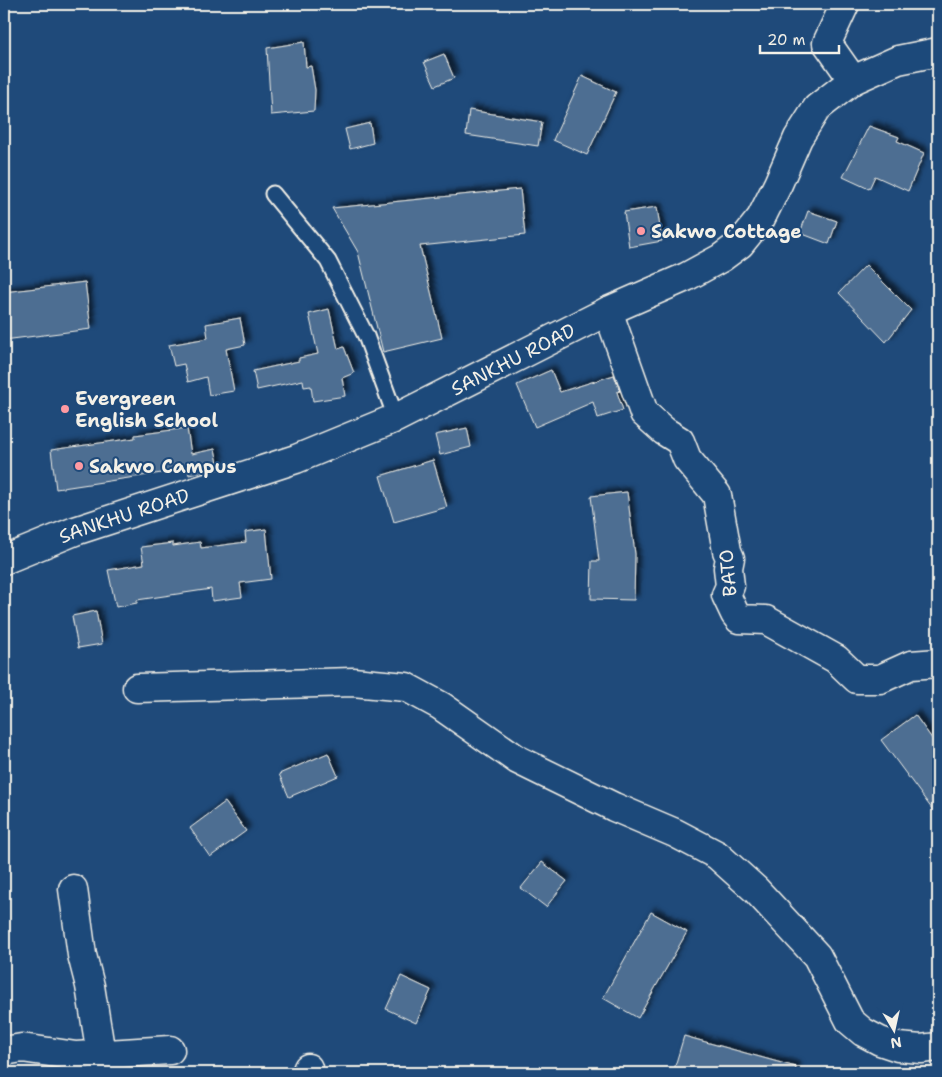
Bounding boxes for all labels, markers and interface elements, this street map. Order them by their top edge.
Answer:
scale bar [760,22,838,54]
text: 20 m [767,30,806,50]
place label: Sakwo Cottage [651,219,802,244]
marker: Sakwo Cottage [635,225,647,237]
street label: SANKHU ROAD [446,317,579,401]
place label: Evergreen English School [75,386,219,433]
marker: Evergreen English School [59,403,71,415]
place label: Sakwo Campus [89,454,236,479]
marker: Sakwo Campus [73,460,85,472]
street label: SANKHU ROAD [55,482,192,549]
street label: BATO [713,548,743,598]
north arrow [870,1004,920,1054]
text: N [889,1033,903,1053]

